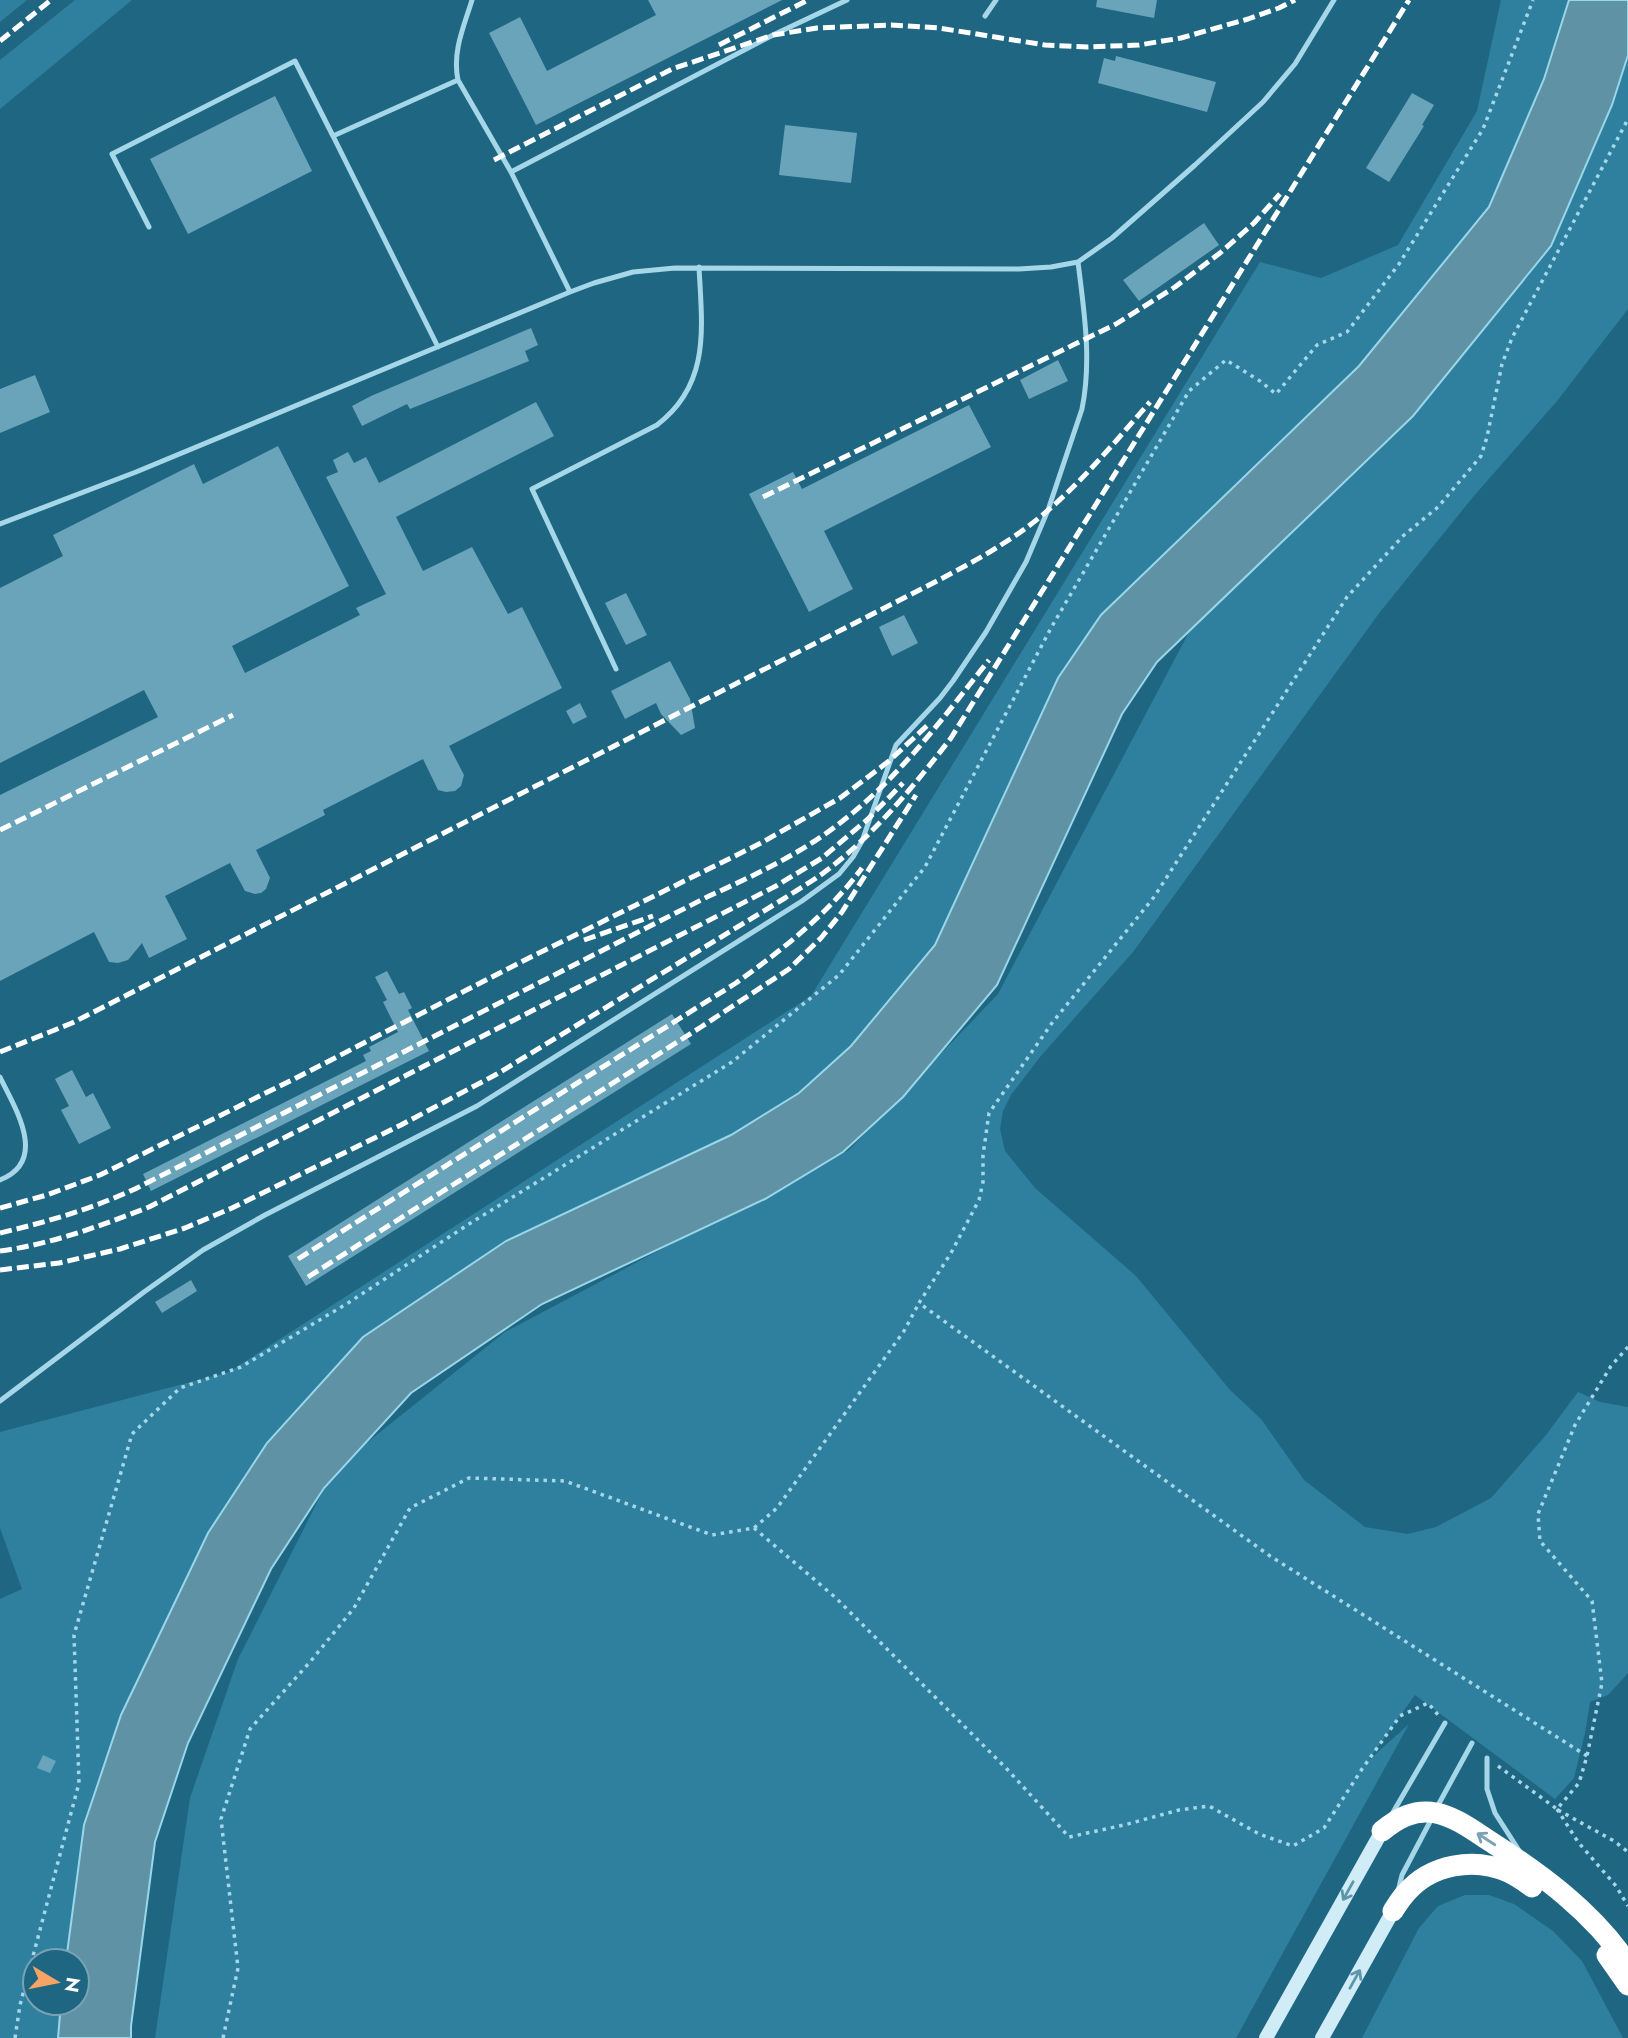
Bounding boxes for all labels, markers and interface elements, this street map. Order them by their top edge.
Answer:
one-way arrow [1477,1831,1496,1846]
one-way arrow [1341,1880,1355,1900]
north arrow [21,1947,91,2017]
one-way arrow [1348,1969,1362,1989]
text: N [58,1975,87,1995]

